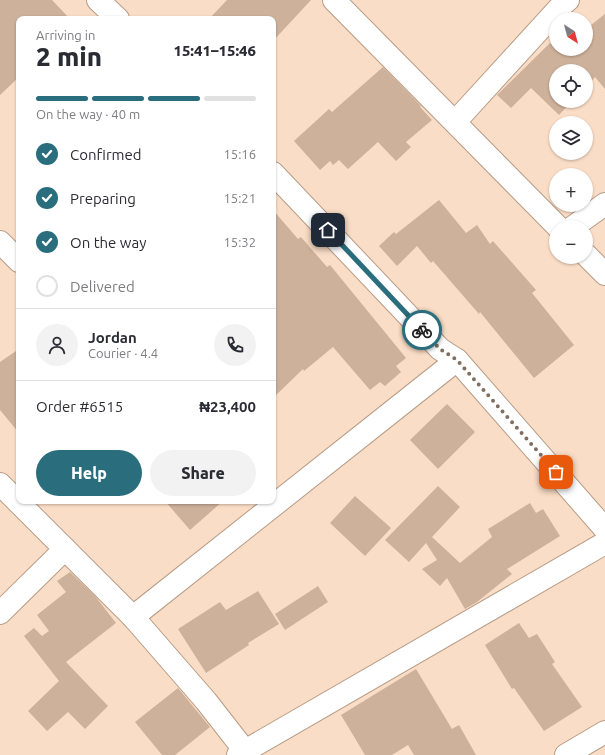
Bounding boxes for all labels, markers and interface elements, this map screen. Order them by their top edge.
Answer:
north arrow [549,12,593,56]
map controls [549,12,593,264]
text: Arriving in [36,28,95,42]
text: 2 min [36,42,102,71]
text: 15:41–15:46 [173,42,256,59]
button: locate [549,64,593,108]
text: On the way · 40 m [36,107,140,121]
button: layers [549,116,593,160]
icon: check [36,143,58,165]
text: Confirmed [70,146,142,163]
text: 15:16 [223,147,256,161]
button: + [549,168,593,212]
icon: check [36,187,58,209]
text: Preparing [70,190,136,207]
text: 15:21 [223,191,256,205]
pin [311,213,345,247]
icon: home [317,219,339,241]
button: − [549,220,593,264]
icon: check [36,231,58,253]
text: On the way [70,234,146,251]
text: 15:32 [223,235,256,249]
text: Delivered [70,278,135,295]
courier [402,310,442,350]
icon: bike [411,319,433,341]
button: person [36,324,78,366]
button: phone [214,324,256,366]
text: Jordan [88,329,137,346]
text: Courier · 4.4 [88,346,158,360]
text: Order #6515 [36,398,123,415]
text: ₦23,400 [199,398,256,415]
button: Help [36,450,142,496]
button: Share [150,450,256,496]
pin [539,455,573,489]
icon: bag [545,461,567,483]

